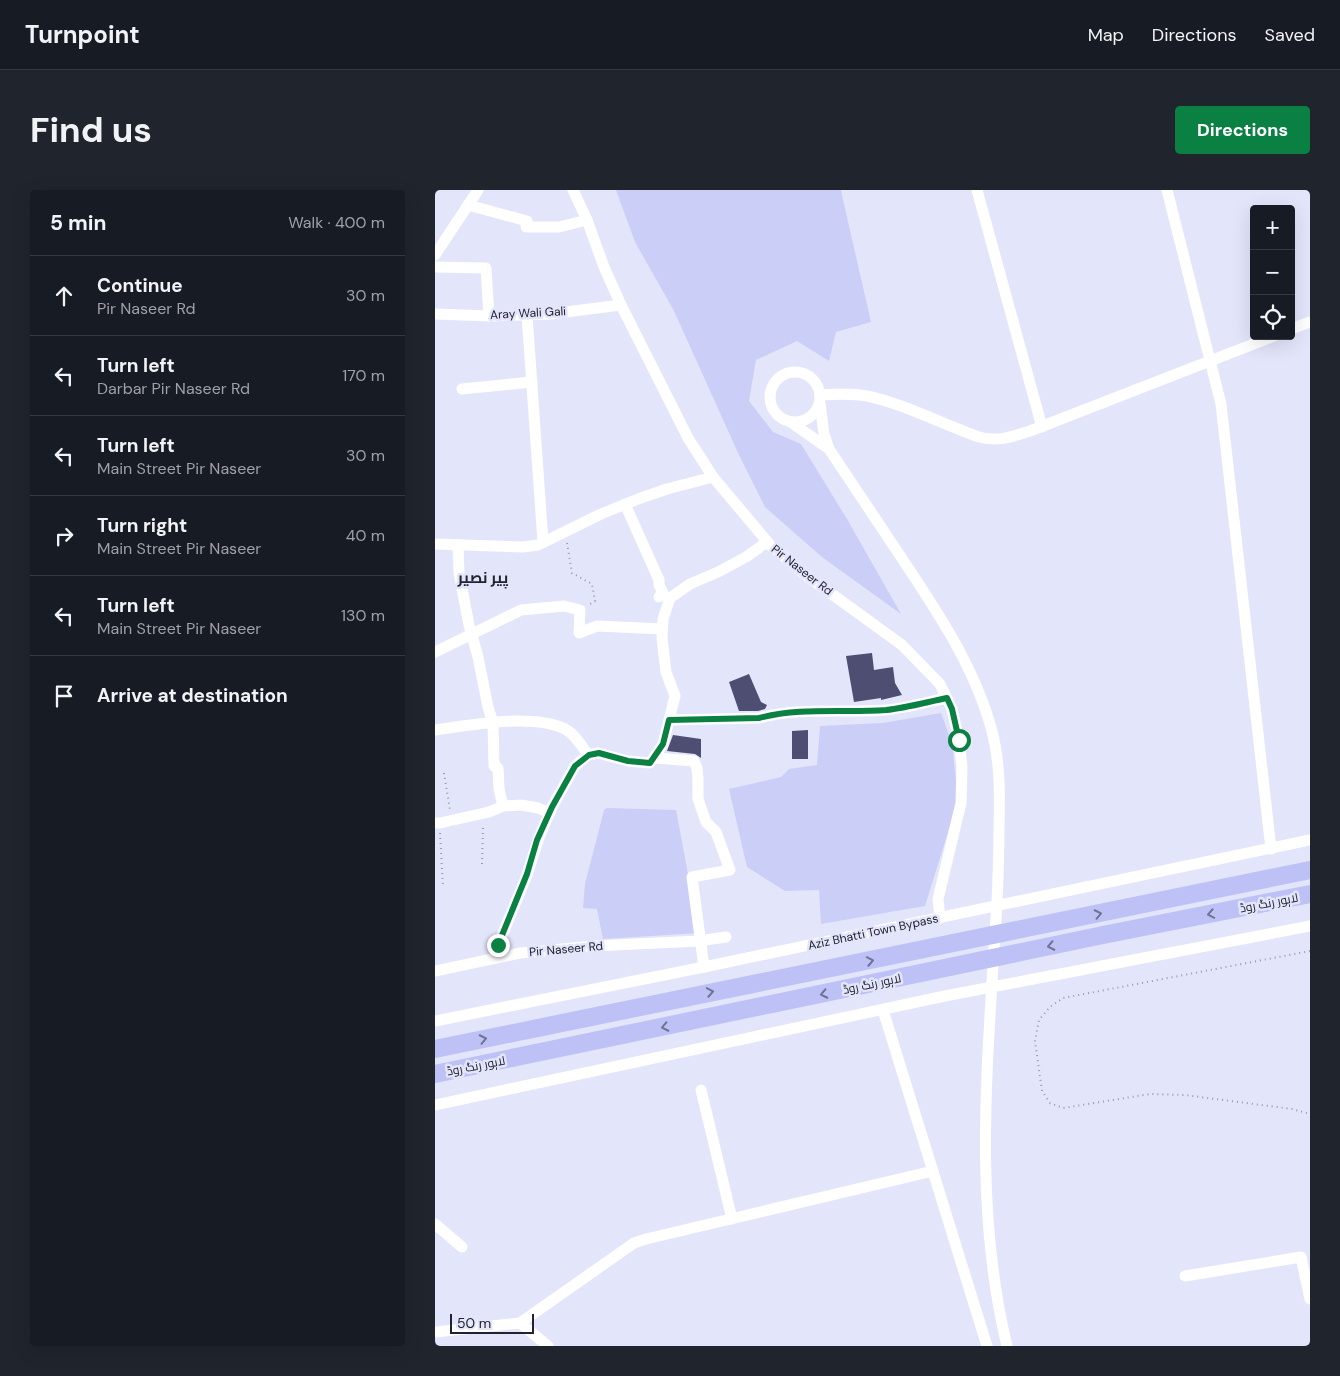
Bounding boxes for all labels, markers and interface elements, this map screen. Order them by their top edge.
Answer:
text: Turnpoint [25,19,140,50]
text: Map [1088,23,1124,47]
text: Directions [1152,23,1237,47]
text: Saved [1265,23,1315,47]
button: Directions [1175,106,1310,154]
text: Find us [30,107,152,153]
map controls [1250,205,1295,340]
button: + [1250,205,1295,250]
text: 5 min [50,209,106,237]
text: Walk · 400 m [288,212,385,233]
button: − [1250,250,1295,295]
text: Continue [97,273,183,298]
icon: ahead [50,282,78,310]
text: 30 m [346,285,385,306]
button: locate [1250,295,1295,340]
text: Pir Naseer Rd [97,298,196,319]
street label: Aray Wali Gali [490,303,567,323]
text: Turn left [97,353,175,378]
icon: left [50,362,78,390]
text: 170 m [342,365,385,386]
text: Darbar Pir Naseer Rd [97,378,250,399]
text: Turn left [97,433,175,458]
icon: left [50,442,78,470]
text: 30 m [346,445,385,466]
text: Main Street Pir Naseer [97,458,261,479]
text: Turn right [97,513,187,538]
icon: right [50,522,78,550]
text: 40 m [346,525,385,546]
text: Main Street Pir Naseer [97,538,261,559]
street label: Pir Naseer Rd [768,541,836,599]
district label: پیر نصیر [457,568,509,589]
text: Turn left [97,593,175,618]
icon: left [50,602,78,630]
text: 130 m [341,605,385,626]
text: Main Street Pir Naseer [97,618,261,639]
icon: arrive [50,682,78,710]
text: Arrive at destination [97,683,288,708]
route start [948,729,971,752]
street label: لاہور رنگ روڈ [1238,890,1300,916]
one-way arrow [1093,909,1102,919]
one-way arrow [1206,909,1215,919]
street label: Aziz Bhatti Town Bypass [806,910,940,954]
route end [487,934,510,957]
street label: Pir Naseer Rd [529,938,603,960]
one-way arrow [1047,940,1056,951]
one-way arrow [865,956,874,966]
street label: لاہور رنگ روڈ [841,970,903,998]
one-way arrow [706,988,715,998]
one-way arrow [819,988,828,999]
one-way arrow [660,1021,669,1032]
one-way arrow [478,1034,487,1045]
street label: لاہور رنگ روڈ [445,1053,507,1079]
scale bar [450,1311,534,1334]
text: 50 m [457,1314,491,1332]

